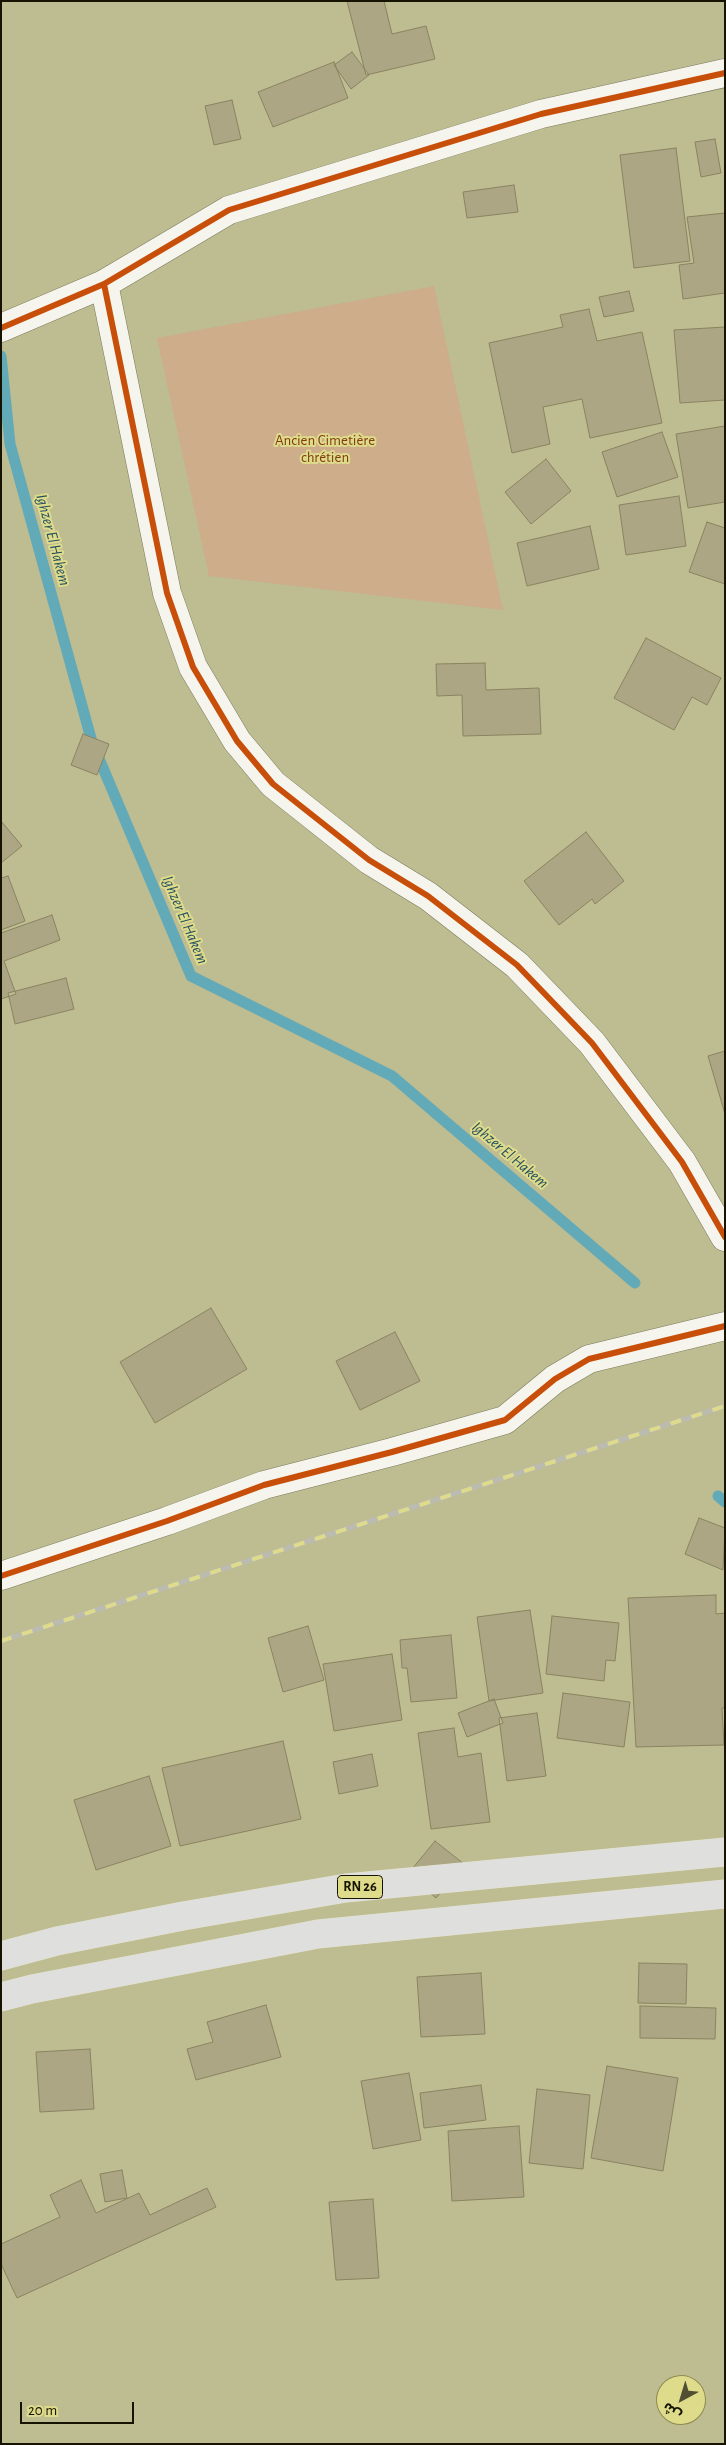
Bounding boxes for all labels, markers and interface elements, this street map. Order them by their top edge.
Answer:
park label: Ancien Cimetière chrétien [275,431,375,466]
water label: Ighzer El Hakem [32,492,74,588]
water label: Ighzer El Hakem [158,873,212,967]
water label: Ighzer El Hakem [468,1117,552,1193]
road number: RN 26 [338,1875,382,1898]
north arrow [656,2375,706,2425]
scale bar [22,2392,136,2424]
text: ش [660,2399,684,2422]
text: 20 m [28,2403,57,2418]

